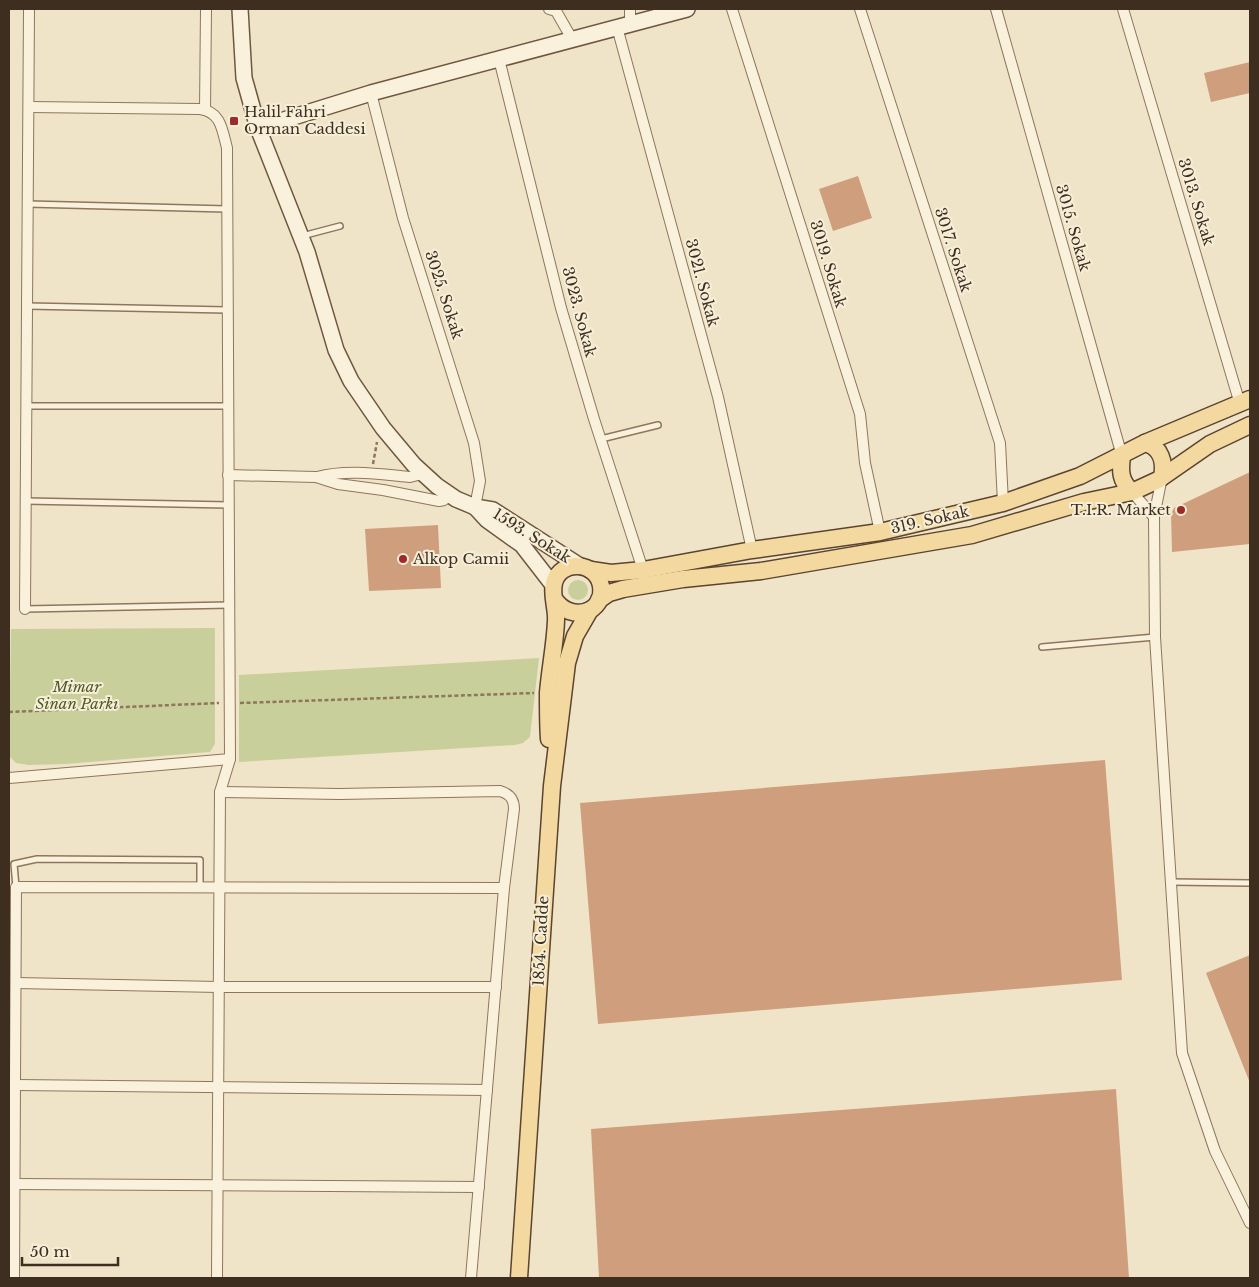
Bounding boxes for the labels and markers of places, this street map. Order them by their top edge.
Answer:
place label: Halil Fahri Orman Caddesi [244,102,366,138]
marker: Halil Fahri Orman Caddesi [228,115,240,127]
place label: T.I.R. Market [1071,500,1171,519]
marker: T.I.R. Market [1175,504,1187,516]
place label: Alkop Camii [412,549,509,568]
marker: Alkop Camii [397,553,409,565]

